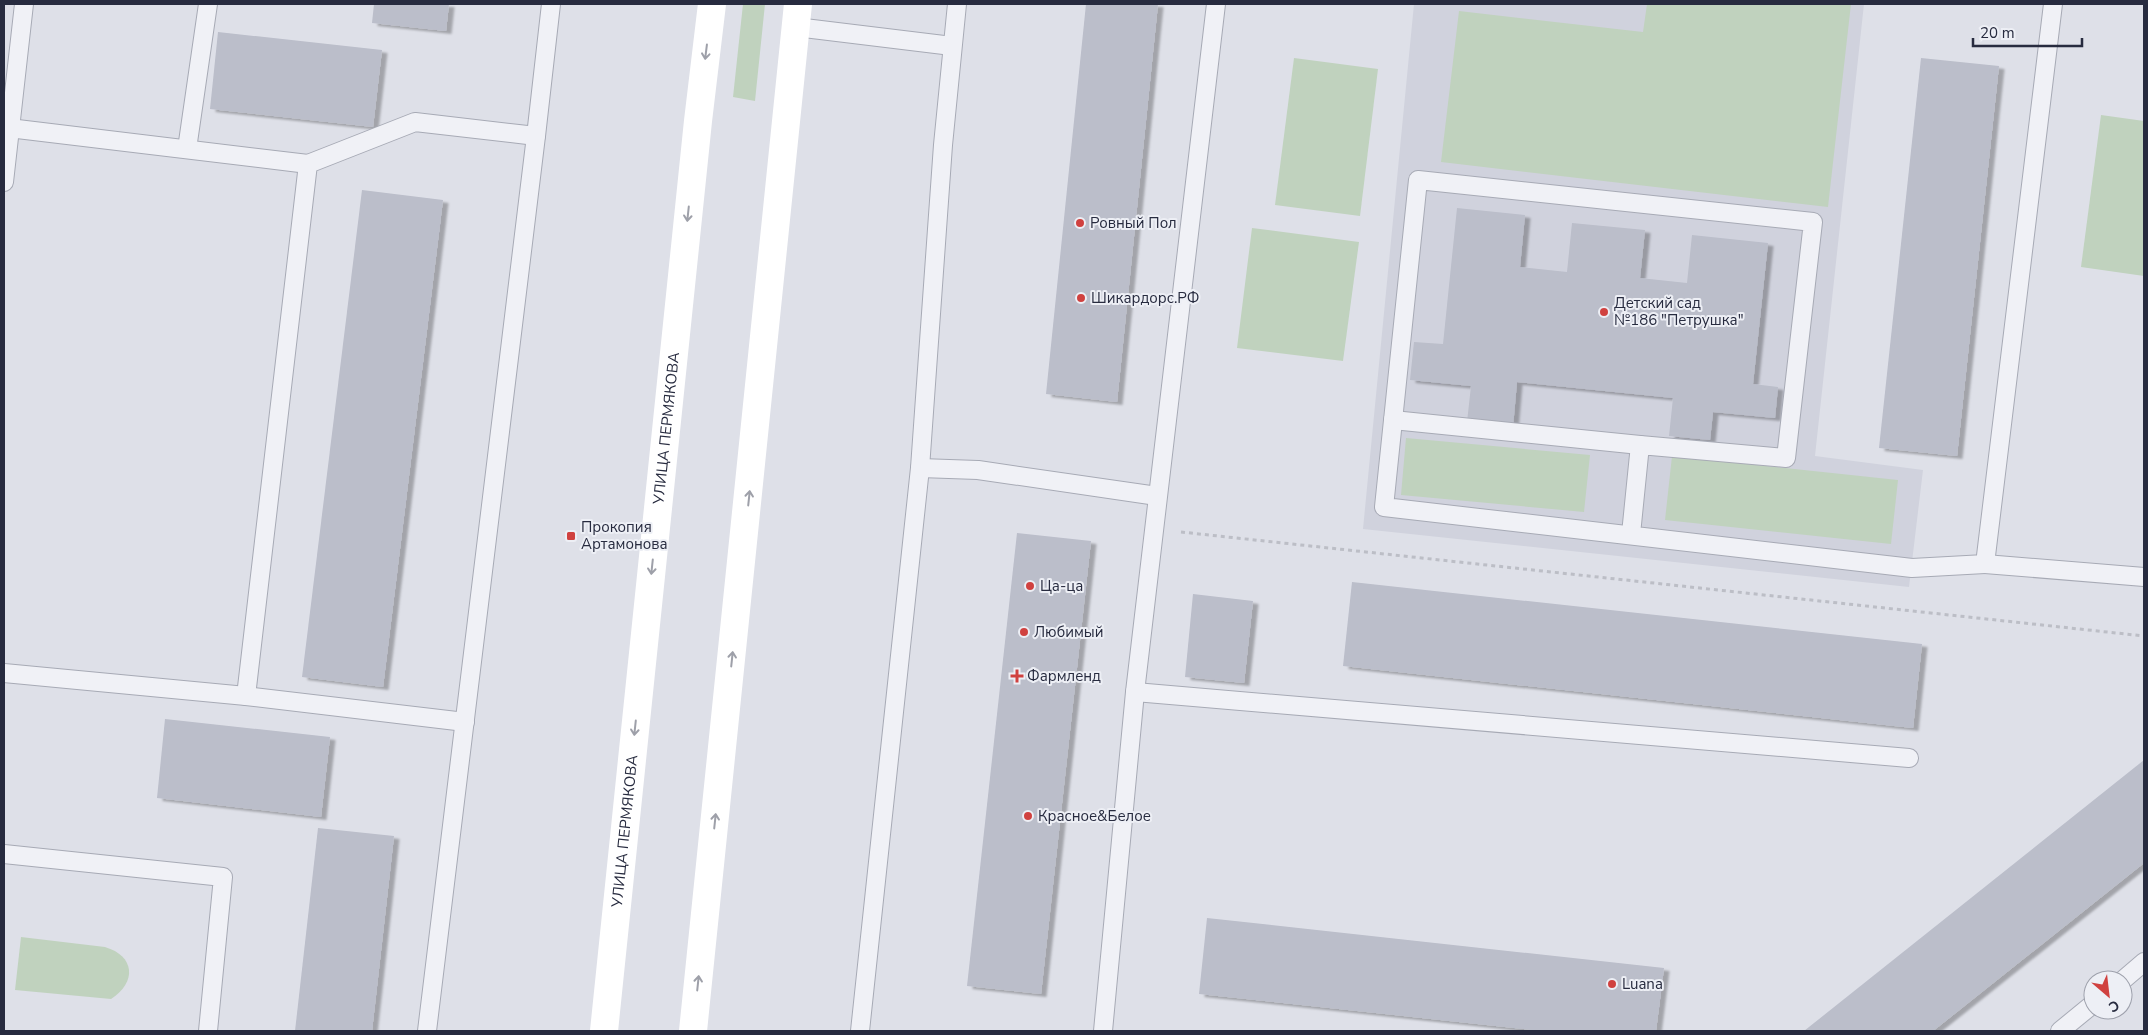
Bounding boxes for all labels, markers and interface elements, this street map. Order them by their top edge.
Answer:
scale bar [1973,15,2082,47]
text: 20 m [1980,23,2015,43]
one-way arrow [701,44,711,60]
one-way arrow [683,205,693,221]
place label: Ровный Пол [1090,213,1177,233]
marker: Ровный Пол [1074,217,1086,229]
place label: Шикардорс.РФ [1091,288,1200,308]
marker: Шикардорс.РФ [1075,292,1087,304]
place label: Детский сад №186 "Петрушка" [1614,293,1744,330]
marker: Детский сад №186 "Петрушка" [1598,306,1610,318]
street label: УЛИЦА ПЕРМЯКОВА [648,351,684,506]
one-way arrow [744,490,753,506]
place label: Прокопия Артамонова [581,517,668,554]
marker: Прокопия Артамонова [565,530,577,542]
one-way arrow [647,559,657,575]
place label: Ца-ца [1040,576,1083,596]
marker: Ца-ца [1024,580,1036,592]
place label: Любимый [1034,622,1104,642]
marker: Любимый [1018,626,1030,638]
one-way arrow [727,652,737,668]
place label: Фармленд [1027,666,1101,686]
marker: Фармленд [1011,670,1023,682]
one-way arrow [631,720,640,736]
street label: УЛИЦА ПЕРМЯКОВА [607,754,642,909]
place label: Красное&Белое [1038,806,1151,826]
marker: Красное&Белое [1022,810,1034,822]
one-way arrow [710,813,720,829]
north arrow [2083,970,2133,1020]
place label: Luana [1622,974,1663,994]
one-way arrow [693,975,703,991]
marker: Luana [1606,978,1618,990]
text: С [2105,995,2123,1017]

